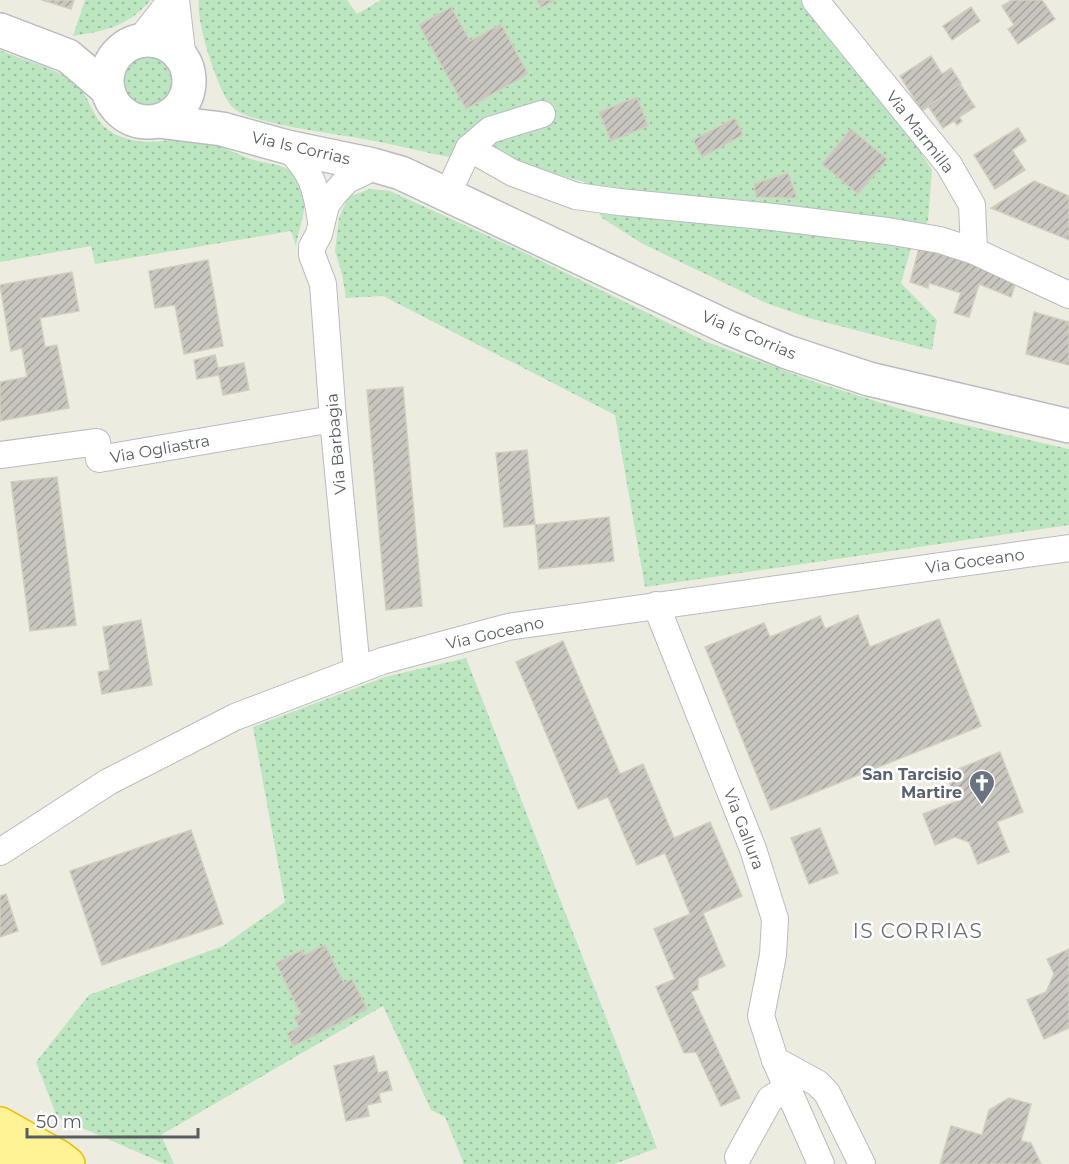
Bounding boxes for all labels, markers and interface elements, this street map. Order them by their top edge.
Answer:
street label: Via Marmilla [882,87,958,177]
street label: Via Is Corrias [250,127,352,169]
street label: Via Is Corrias [699,307,799,364]
street label: Via Barbagia [322,393,350,495]
street label: Via Ogliastra [109,431,211,467]
street label: Via Goceano [924,545,1026,577]
street label: Via Goceano [444,613,546,653]
place label: San Tarcisio Martire [862,765,962,802]
church icon: San Tarcisio Martire [967,768,997,806]
street label: Via Gallura [720,786,768,872]
district label: IS CORRIAS [853,919,983,943]
scale bar [27,1101,198,1139]
text: 50 m [36,1111,82,1133]

